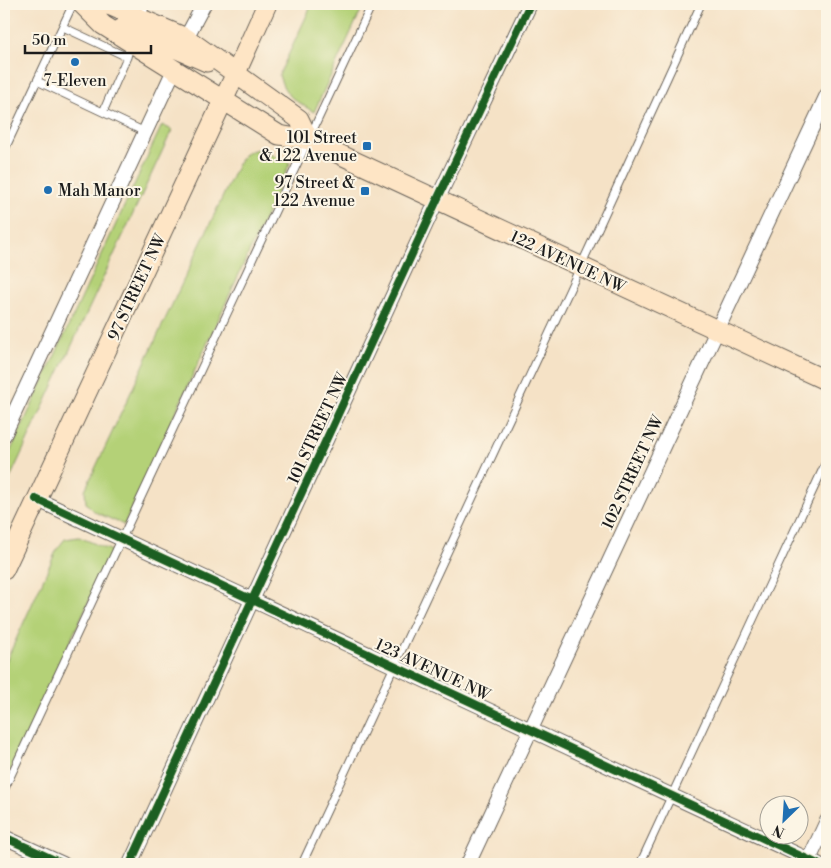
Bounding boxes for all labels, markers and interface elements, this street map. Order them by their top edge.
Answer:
scale bar [25,22,151,54]
text: 50 m [32,31,66,50]
marker: 7-Eleven [69,56,81,68]
place label: 7-Eleven [43,71,107,91]
place label: 101 Street & 122 Avenue [259,128,357,166]
marker: 101 Street & 122 Avenue [361,140,373,152]
place label: 97 Street & 122 Avenue [274,173,355,211]
place label: Mah Manor [58,181,141,201]
marker: Mah Manor [42,184,54,196]
marker: 97 Street & 122 Avenue [359,185,371,197]
street label: 122 AVENUE NW [507,226,629,298]
street label: 97 STREET NW [103,231,171,344]
street label: 101 STREET NW [283,369,353,487]
street label: 102 STREET NW [598,412,668,533]
street label: 123 AVENUE NW [372,635,494,706]
north arrow [758,796,808,846]
text: N [770,820,788,841]

